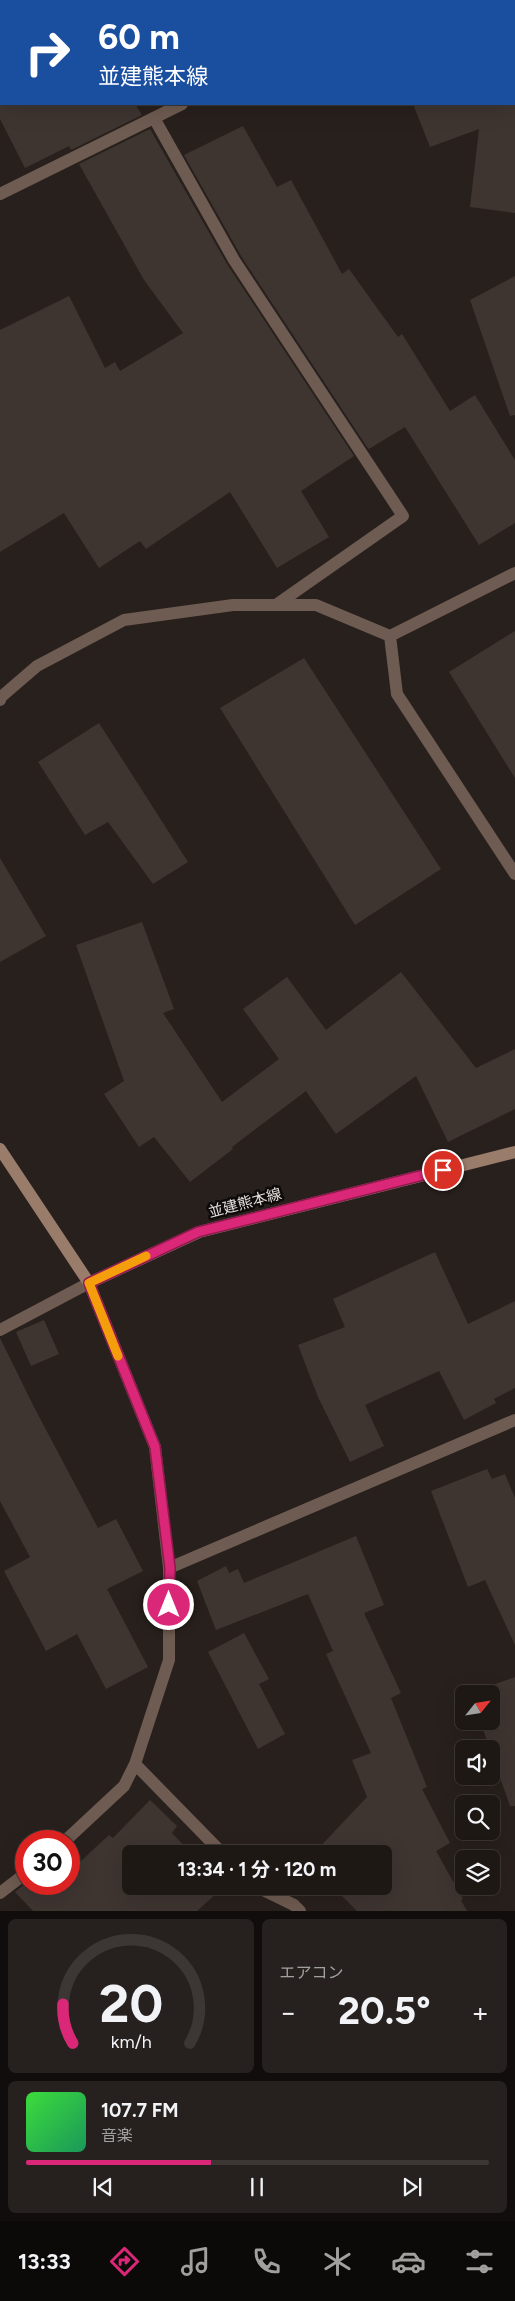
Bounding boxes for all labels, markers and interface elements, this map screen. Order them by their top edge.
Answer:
text: 60 m [98,16,180,58]
icon: right [15,20,80,85]
text: 並建熊本線 [98,63,208,90]
pin [422,1149,464,1191]
icon: arrive [429,1156,457,1184]
street label: 並建熊本線 [206,1185,284,1221]
position arrow [142,1578,194,1630]
north arrow [455,1685,500,1730]
map controls [455,1685,500,1895]
button: sound [455,1740,500,1785]
button: search [455,1795,500,1840]
speed limit sign: 30 [15,1830,80,1895]
button: layers [455,1850,500,1895]
text: 13:34 · 1 分 · 120 m [178,1858,336,1881]
text: エアコン [280,1963,344,1982]
text: 20 [99,1973,163,2035]
text: 20.5° [338,1988,431,2034]
text: − [280,1995,297,2029]
text: + [472,1995,489,2029]
text: km/h [110,2031,151,2052]
text: 107.7 FM [101,2099,179,2122]
text: 音楽 [101,2126,133,2145]
icon: previous [89,2173,117,2201]
icon: pause [243,2173,271,2201]
icon: next [398,2173,426,2201]
icon: directions [107,2244,142,2279]
icon: music [178,2244,213,2279]
icon: phone [249,2244,284,2279]
icon: climate [320,2244,355,2279]
icon: car [391,2244,426,2279]
icon: filters [462,2244,497,2279]
text: 13:33 [18,2248,71,2275]

